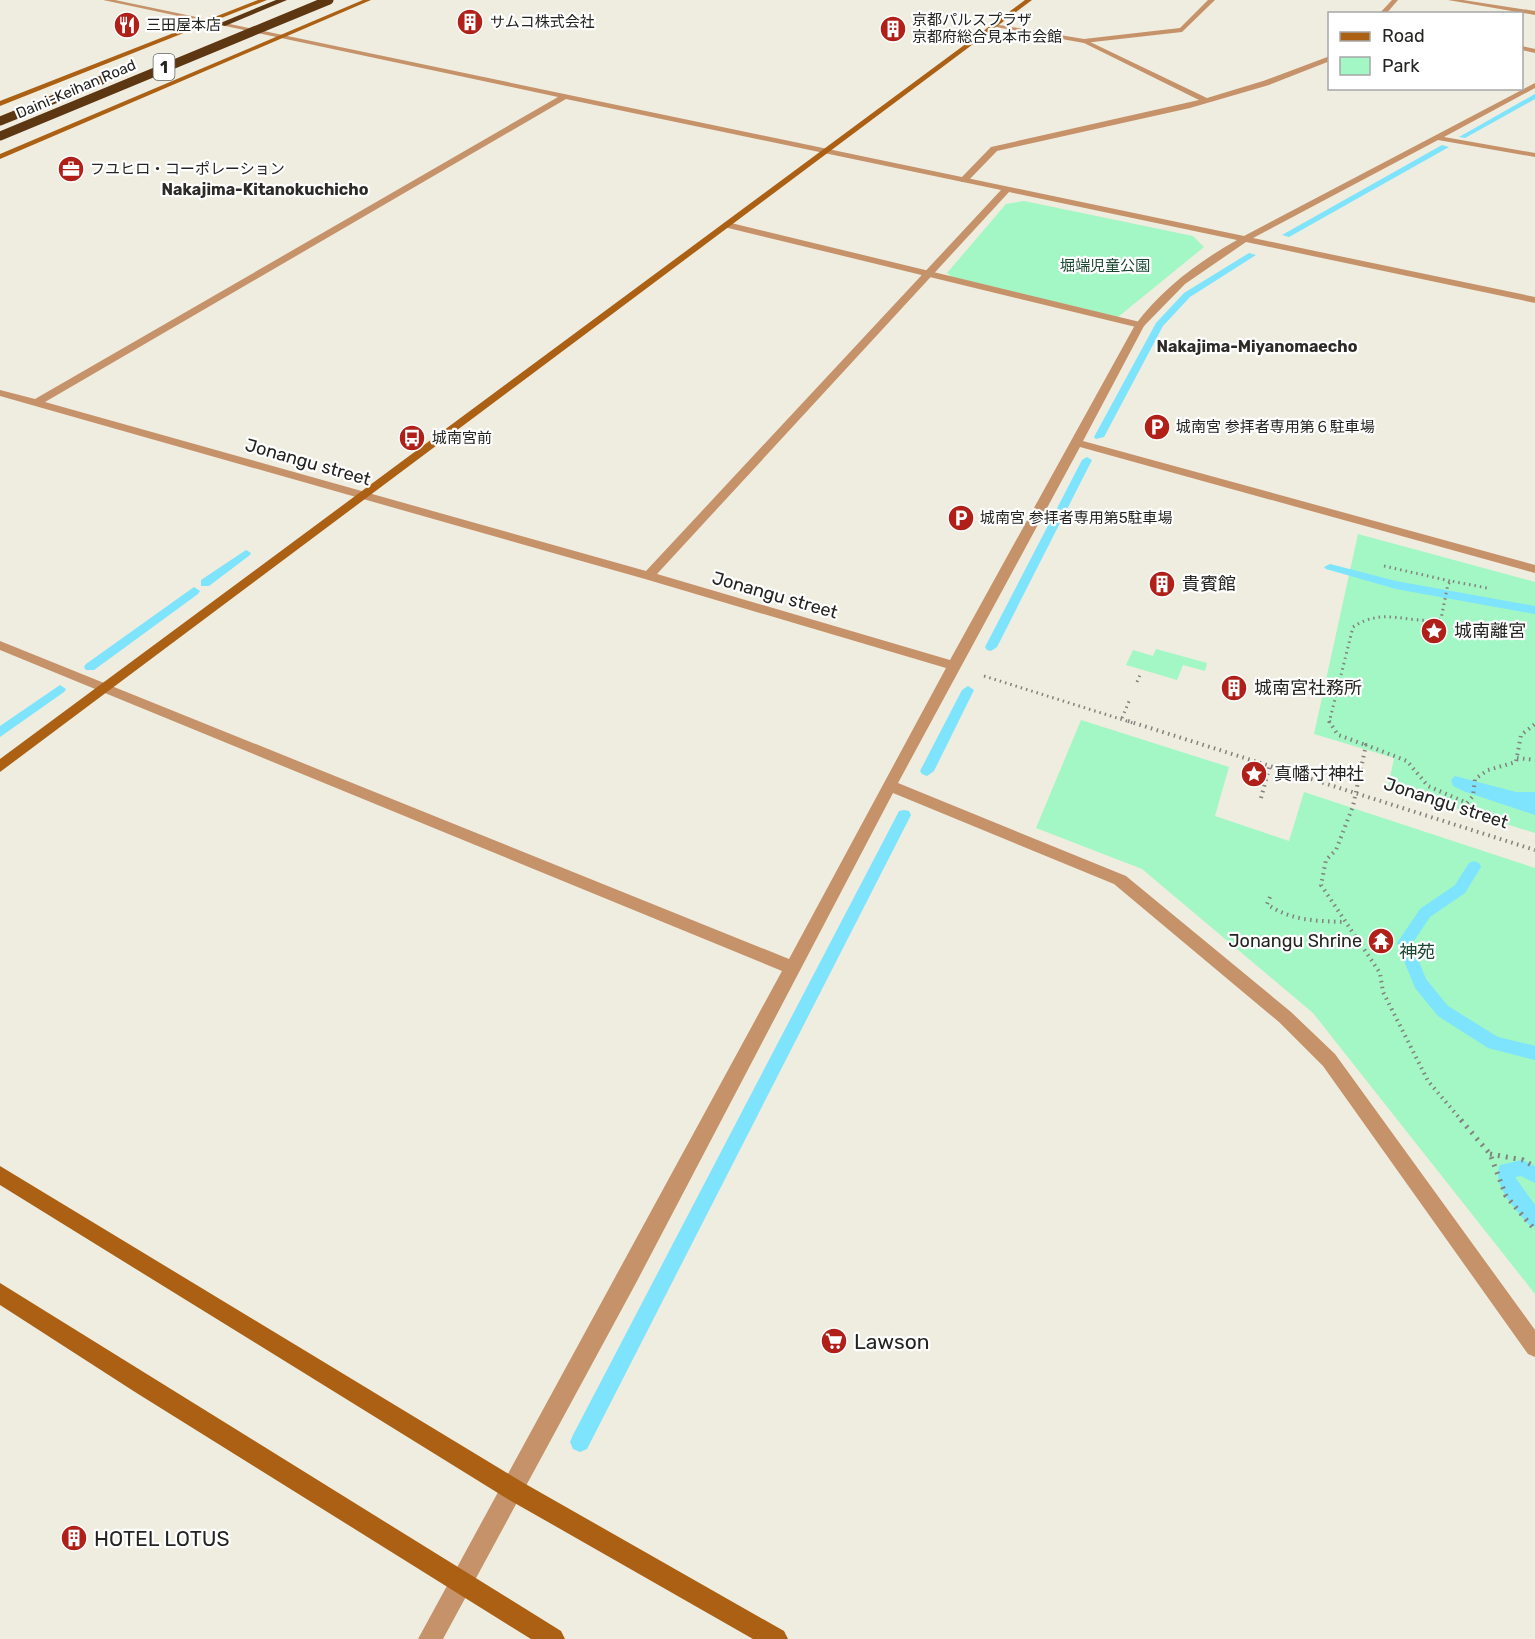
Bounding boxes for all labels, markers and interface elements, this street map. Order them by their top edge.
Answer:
building icon: サムコ株式会社 [455,7,485,37]
restaurant icon: 三田屋本店 [112,10,142,40]
place label: 京都パルスプラザ 京都府総合見本市会館 [912,11,1062,46]
legend [1328,12,1523,90]
place label: サムコ株式会社 [490,13,595,31]
building icon: 京都パルスプラザ 京都府総合見本市会館 [878,14,908,44]
place label: 三田屋本店 [146,16,221,34]
text: Road [1382,25,1425,47]
road number: 1 [154,54,174,80]
text: Park [1382,55,1420,77]
street label: Daini-Keihan Road [13,56,139,122]
office icon: フユヒロ・コーポレーション [56,154,86,184]
place label: フユヒロ・コーポレーション [90,160,285,178]
district label: Nakajima-Kitanokuchicho [162,180,369,199]
park label: 堀端児童公園 [1060,257,1150,275]
district label: Nakajima-Miyanomaecho [1157,337,1358,356]
parking icon: 城南宮 参拝者専用第６駐車場 [1142,412,1172,442]
place label: 城南宮 参拝者専用第６駐車場 [1176,418,1375,436]
bus stop icon: 城南宮前 [397,423,427,453]
place label: 城南宮前 [432,429,492,447]
street label: Jonangu street [243,434,373,490]
parking icon: 城南宮 参拝者専用第5駐車場 [946,503,976,533]
place label: 城南宮 参拝者専用第5駐車場 [980,509,1173,527]
street label: Jonangu street [710,567,840,623]
building icon: 貴賓館 [1147,569,1177,599]
place label: 貴賓館 [1182,573,1236,595]
place icon: 城南離宮 [1419,616,1449,646]
place label: 城南離宮 [1454,620,1526,642]
building icon: 城南宮社務所 [1219,673,1249,703]
place label: 城南宮社務所 [1254,677,1362,699]
place icon: 真幡寸神社 [1239,759,1269,789]
place label: 真幡寸神社 [1274,763,1364,785]
street label: Jonangu street [1381,773,1511,833]
temple icon: Jonangu Shrine [1366,926,1396,956]
place label: Jonangu Shrine [1228,930,1362,952]
park label: 神苑 [1399,941,1435,963]
supermarket icon: Lawson [819,1326,849,1356]
place label: Lawson [854,1329,929,1354]
building icon: HOTEL LOTUS [59,1523,89,1553]
place label: HOTEL LOTUS [94,1526,230,1551]

